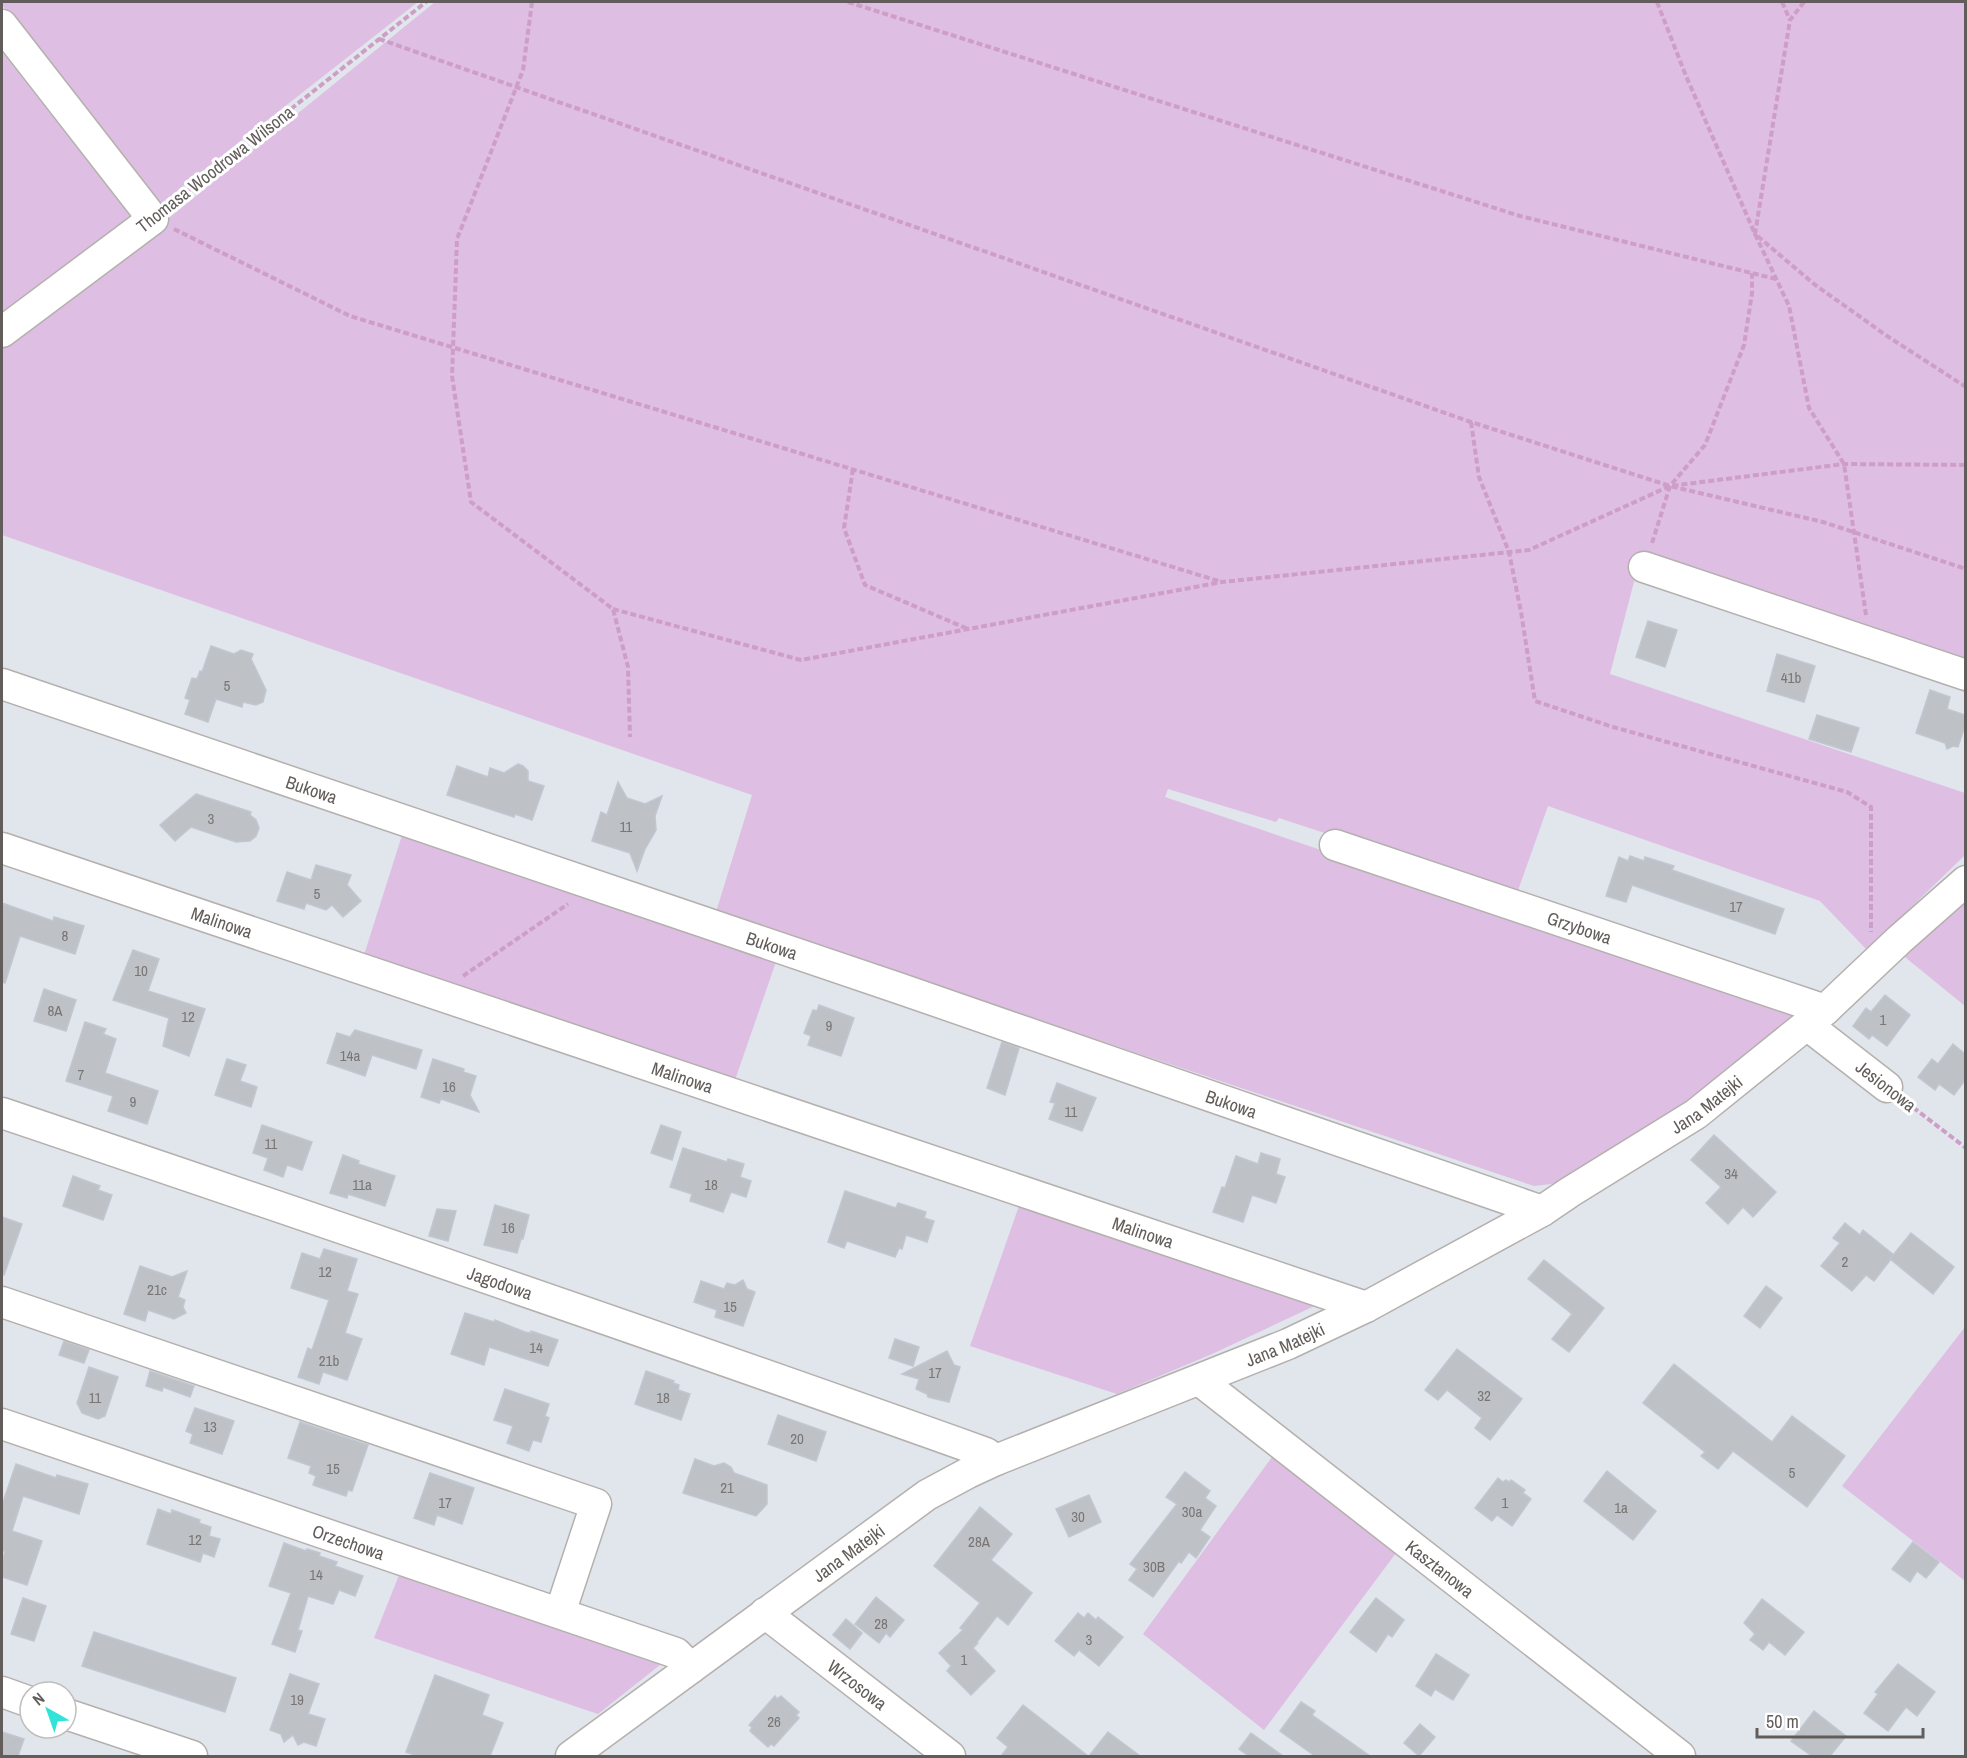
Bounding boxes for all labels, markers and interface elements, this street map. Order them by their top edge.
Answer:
street label: Thomasa Woodrowa Wilsona [131,100,299,238]
house number: 41b [1781,667,1801,688]
house number: 5 [224,675,231,696]
street label: Bukowa [283,769,341,809]
house number: 3 [208,808,215,829]
house number: 11 [620,816,633,837]
house number: 5 [314,883,321,904]
house number: 17 [1729,896,1743,917]
street label: Malinowa [188,900,256,944]
street label: Grzybowa [1544,905,1615,950]
house number: 8 [62,925,69,946]
street label: Bukowa [743,925,801,965]
house number: 10 [134,960,148,981]
house number: 8A [47,1000,63,1021]
house number: 12 [181,1006,195,1027]
house number: 1 [1880,1009,1887,1030]
house number: 9 [826,1015,833,1036]
house number: 14a [340,1045,360,1066]
street label: Jesionowa [1851,1054,1921,1118]
street label: Malinowa [649,1055,716,1099]
house number: 7 [78,1064,85,1085]
street label: Jana Matejki [1666,1069,1747,1139]
house number: 16 [442,1076,456,1097]
street label: Bukowa [1202,1083,1260,1124]
house number: 9 [130,1091,137,1112]
house number: 11 [1065,1101,1078,1122]
house number: 11 [265,1133,278,1154]
house number: 34 [1724,1163,1738,1184]
house number: 11a [352,1174,372,1195]
house number: 18 [704,1174,718,1195]
street label: Malinowa [1109,1210,1177,1254]
house number: 16 [501,1217,515,1238]
house number: 2 [1842,1251,1849,1272]
street label: Jagodowa [464,1260,536,1305]
house number: 12 [318,1261,332,1282]
house number: 21c [147,1279,167,1300]
house number: 15 [723,1296,737,1317]
street label: Jana Matejki [1242,1316,1328,1372]
house number: 14 [529,1337,543,1358]
house number: 21b [319,1350,339,1371]
house number: 17 [928,1362,942,1383]
house number: 32 [1477,1385,1491,1406]
house number: 11 [89,1387,102,1408]
house number: 18 [656,1387,670,1408]
house number: 13 [203,1416,217,1437]
house number: 20 [790,1428,804,1449]
house number: 15 [326,1458,340,1479]
house number: 5 [1789,1462,1796,1483]
house number: 21 [720,1477,734,1498]
house number: 17 [438,1492,452,1513]
house number: 1 [1502,1492,1509,1513]
house number: 1a [1614,1497,1628,1518]
house number: 30a [1182,1501,1202,1522]
house number: 30 [1071,1506,1085,1527]
street label: Orzechowa [309,1518,388,1566]
street label: Jana Matejki [807,1518,890,1587]
house number: 12 [188,1529,202,1550]
house number: 28A [968,1531,991,1552]
street label: Kasztanowa [1401,1534,1479,1603]
house number: 30B [1143,1556,1165,1577]
house number: 14 [309,1564,323,1585]
house number: 28 [874,1613,888,1634]
house number: 3 [1086,1629,1093,1650]
house number: 1 [961,1649,968,1670]
street label: Wrzosowa [823,1654,892,1715]
north arrow [18,1680,78,1740]
text: N [28,1687,49,1710]
house number: 19 [290,1689,304,1710]
scale bar [1757,1701,1924,1739]
text: 50 m [1766,1709,1799,1734]
house number: 26 [767,1711,781,1732]

